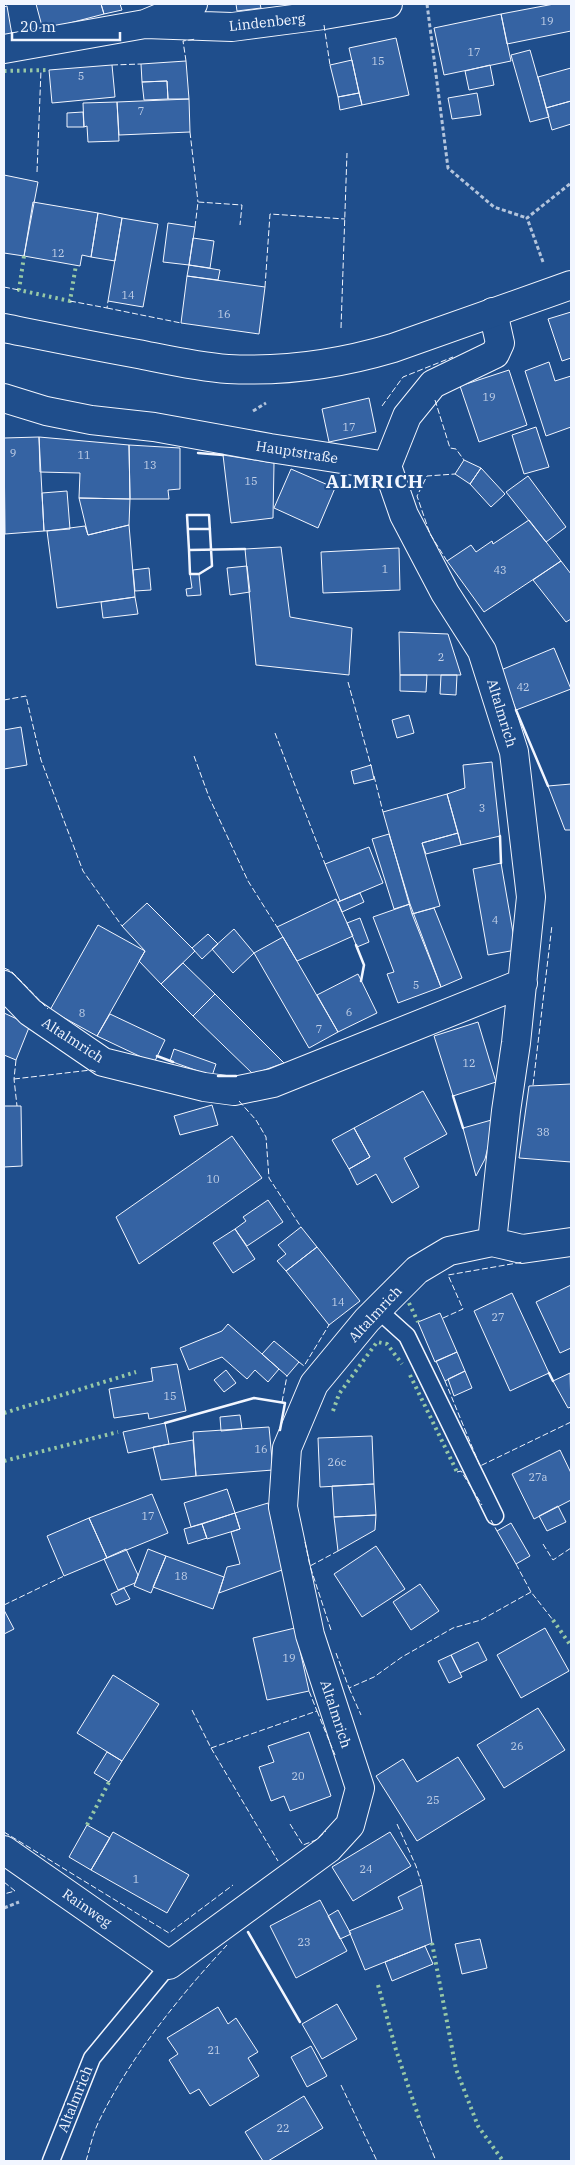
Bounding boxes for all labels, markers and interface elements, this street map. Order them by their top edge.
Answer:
street label: Lindenberg [228,9,306,35]
scale bar [12,10,120,42]
house number: 19 [540,14,554,28]
text: 20 m [20,17,56,36]
house number: 17 [467,45,481,59]
house number: 15 [371,54,385,68]
house number: 5 [78,69,84,83]
house number: 7 [138,104,144,118]
house number: 12 [51,246,65,260]
house number: 14 [121,288,135,302]
house number: 16 [217,307,231,321]
house number: 19 [482,390,496,404]
house number: 17 [342,420,356,434]
street label: Hauptstraße [255,437,339,467]
house number: 9 [10,446,16,460]
house number: 11 [77,448,91,462]
house number: 13 [143,458,157,472]
district label: ALMRICH [326,469,424,493]
house number: 15 [244,474,258,488]
house number: 1 [382,562,388,576]
house number: 43 [493,563,507,577]
house number: 2 [438,650,444,664]
street label: Altalmrich [483,677,521,750]
house number: 42 [516,680,530,694]
house number: 3 [479,801,485,815]
house number: 4 [492,913,499,927]
house number: 5 [413,978,419,992]
house number: 6 [346,1005,352,1019]
house number: 8 [79,1006,85,1020]
street label: Altalmrich [39,1013,108,1067]
house number: 7 [316,1022,322,1036]
house number: 12 [462,1056,476,1070]
house number: 38 [536,1125,550,1139]
house number: 10 [206,1172,220,1186]
street label: Altalmrich [344,1282,406,1346]
house number: 14 [331,1295,345,1309]
house number: 27 [491,1310,505,1324]
house number: 15 [163,1389,177,1403]
house number: 16 [254,1442,268,1456]
house number: 26c [328,1455,347,1469]
house number: 27a [528,1470,548,1484]
house number: 17 [141,1509,155,1523]
house number: 18 [174,1569,188,1583]
house number: 19 [282,1651,296,1665]
street label: Altalmrich [317,1678,356,1750]
house number: 26 [510,1739,524,1753]
house number: 20 [291,1769,305,1783]
house number: 25 [426,1793,440,1807]
house number: 24 [359,1862,373,1876]
house number: 1 [133,1872,139,1886]
street label: Rainweg [59,1885,115,1932]
house number: 23 [297,1935,311,1949]
house number: 21 [207,2043,221,2057]
street label: Altalmrich [53,2063,97,2135]
house number: 22 [276,2121,290,2135]

